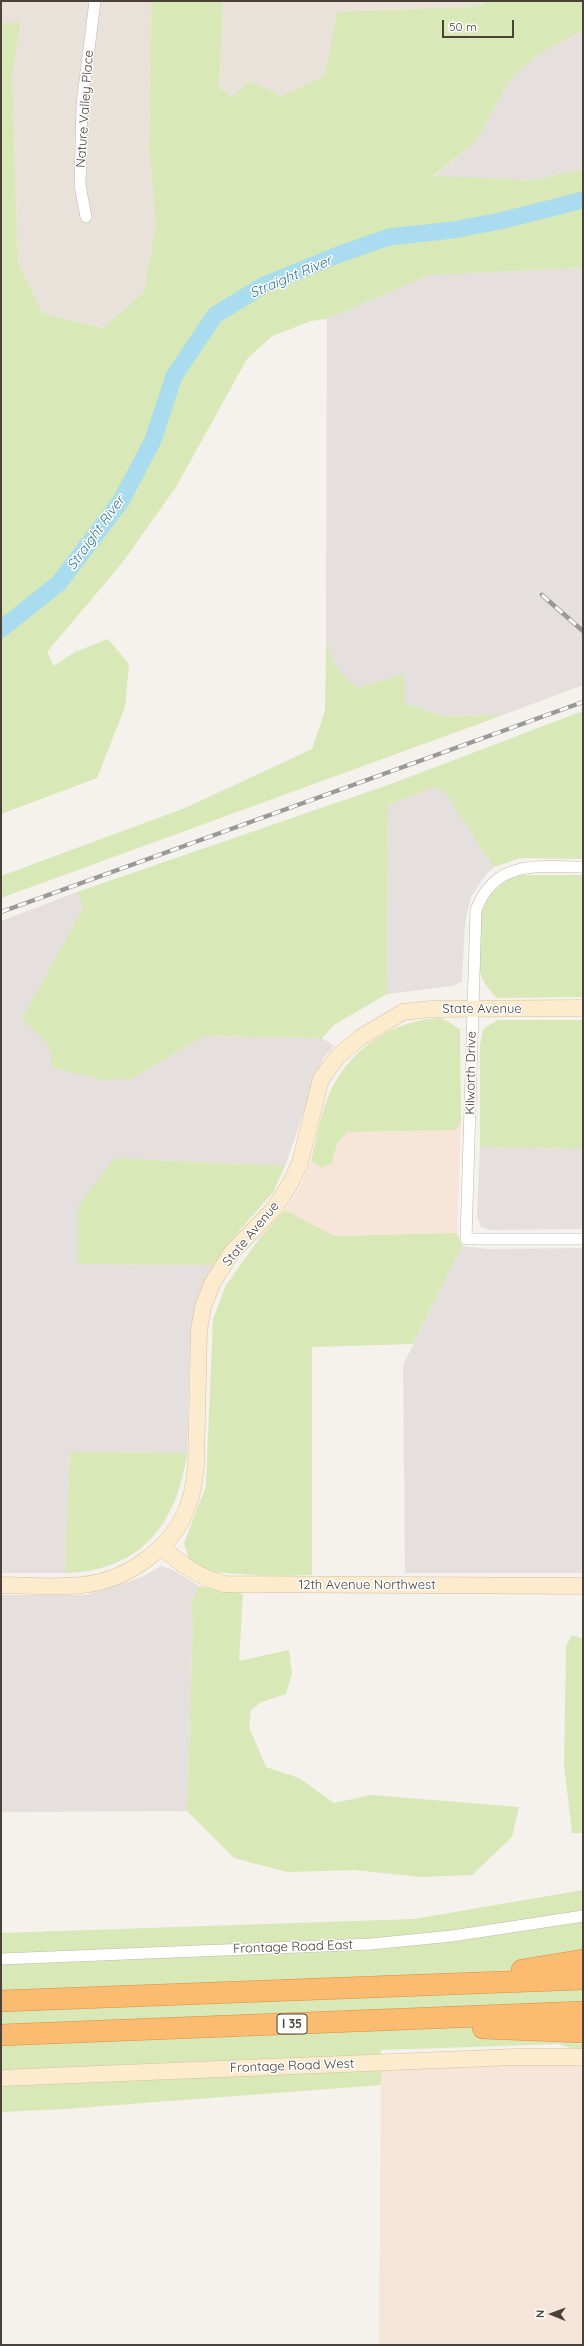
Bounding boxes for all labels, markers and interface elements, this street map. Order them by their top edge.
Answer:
scale bar [444,12,516,38]
text: 50 m [449,19,477,34]
street label: Nature Valley Place [73,50,97,168]
water label: Straight River [247,252,335,302]
water label: Straight River [63,493,129,573]
street label: State Avenue [442,1001,522,1017]
street label: Kilworth Drive [462,1031,480,1115]
street label: State Avenue [220,1199,282,1269]
street label: 12th Avenue Northwest [298,1577,436,1593]
street label: Frontage Road East [233,1937,353,1957]
road number: I 35 [277,2014,307,2034]
street label: Frontage Road West [230,2056,354,2076]
north arrow [532,2294,572,2334]
text: N [533,2310,547,2318]

